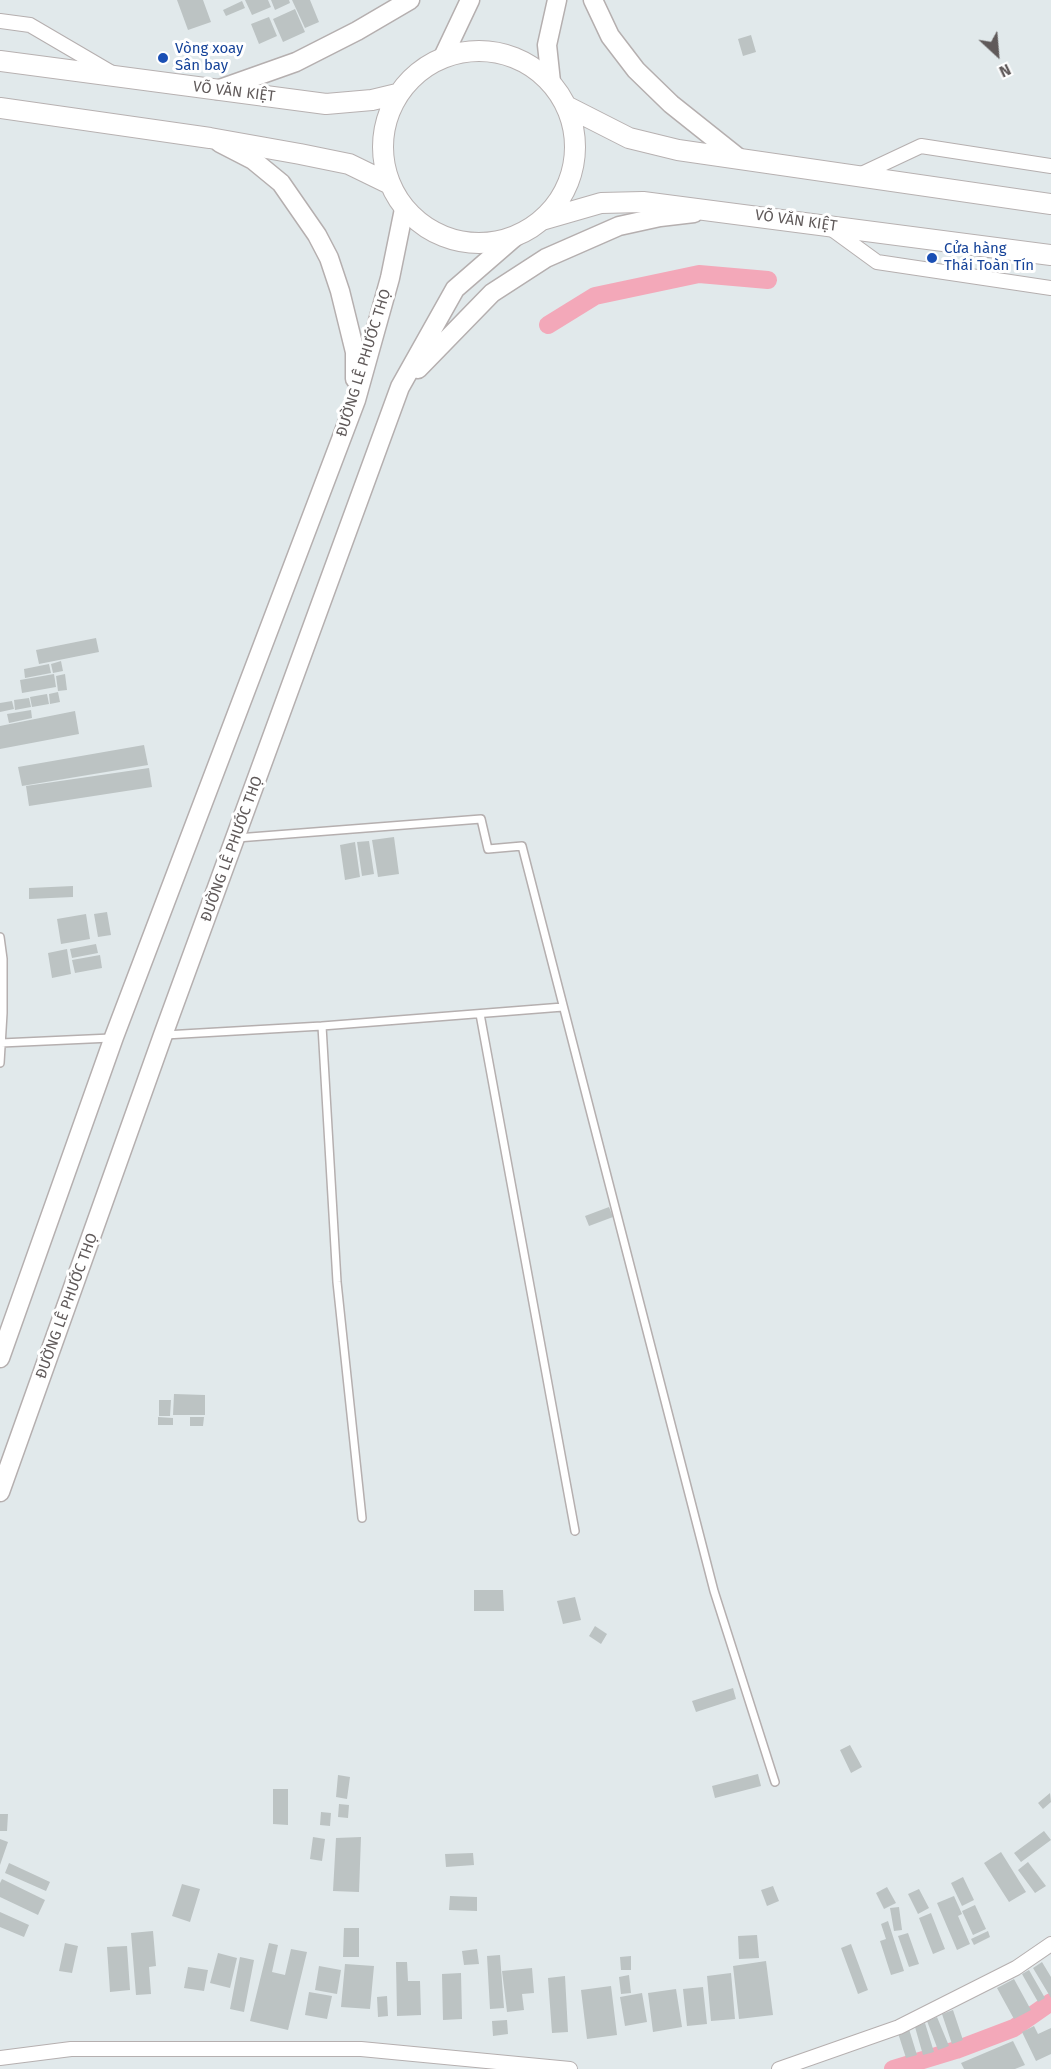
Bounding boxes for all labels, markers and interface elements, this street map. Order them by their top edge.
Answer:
north arrow [967,24,1027,84]
place label: Vòng xoay Sân bay [175,40,243,75]
marker: Vòng xoay Sân bay [156,51,170,65]
text: N [996,60,1014,81]
street label: VÕ VĂN KIỆT [192,78,276,106]
street label: VÕ VĂN KIỆT [754,206,838,236]
place label: Cửa hàng Thái Toàn Tín [944,240,1034,275]
marker: Cửa hàng Thái Toàn Tín [925,251,939,265]
street label: ĐƯỜNG LÊ PHƯỚC THỌ [333,287,395,439]
street label: ĐƯỜNG LÊ PHƯỚC THỌ [197,774,267,924]
street label: ĐƯỜNG LÊ PHƯỚC THỌ [32,1231,102,1381]

